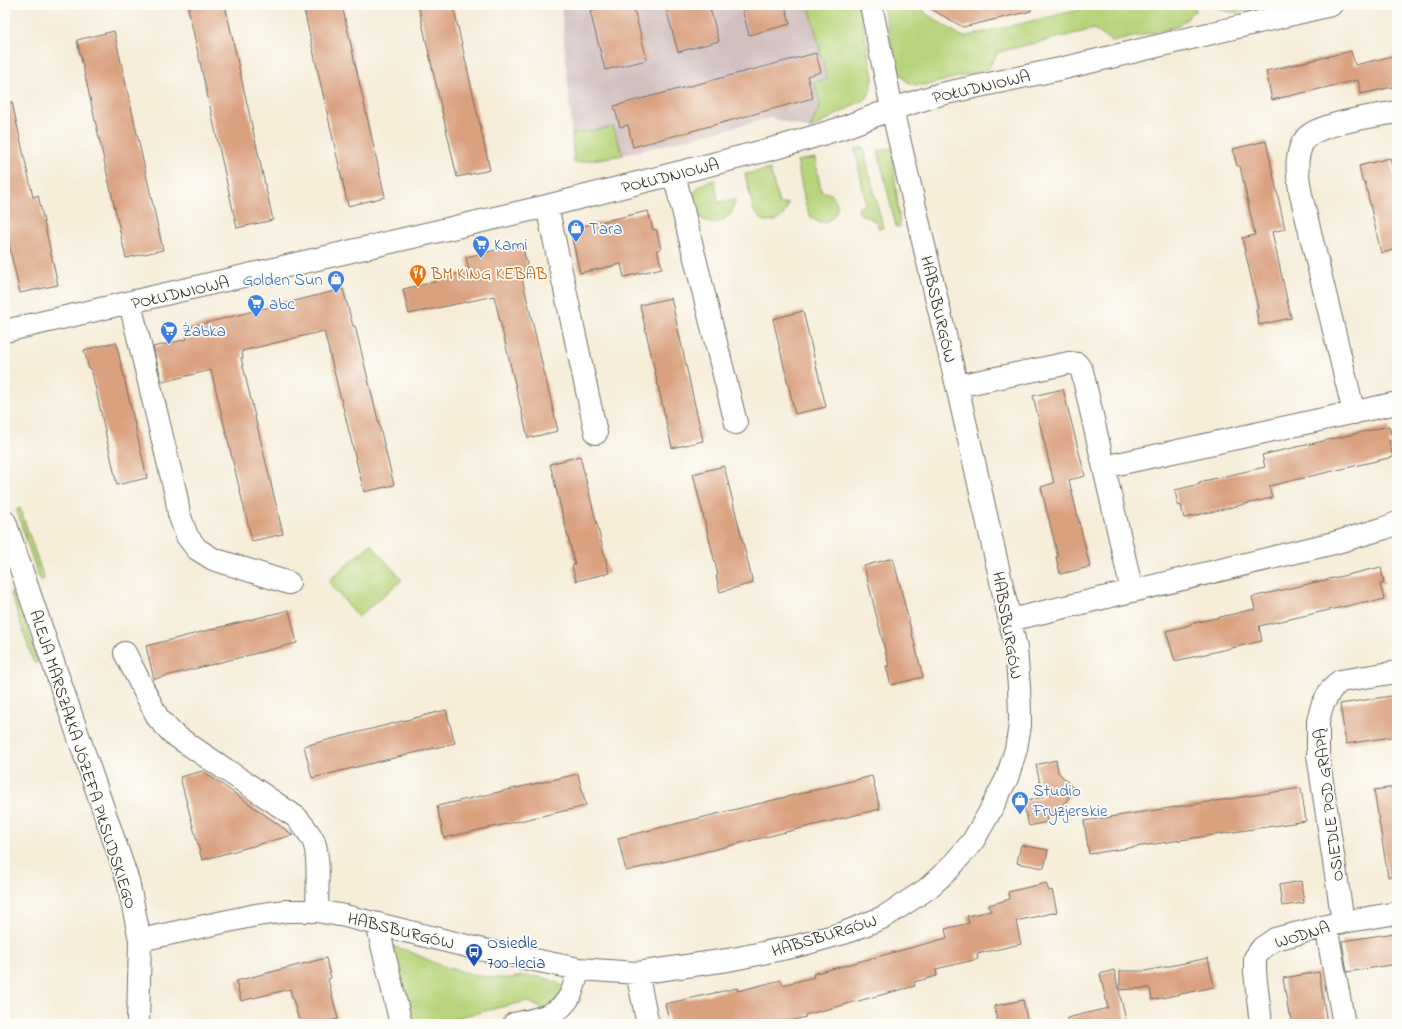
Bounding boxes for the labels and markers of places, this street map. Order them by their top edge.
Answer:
place label: Tara [589,217,622,242]
shop icon: Tara [566,218,586,243]
place label: Kami [494,233,528,258]
supermarket icon: Kami [471,234,491,259]
place label: BM KING KEBAB [430,262,548,287]
restaurant icon: BM KING KEBAB [408,263,428,288]
place label: Golden Sun [242,268,323,293]
shop icon: Golden Sun [326,269,346,294]
place label: abc [269,292,295,317]
supermarket icon: abc [246,293,266,318]
place label: Żabka [182,319,226,344]
supermarket icon: Żabka [159,320,179,345]
place label: Studio Fryzjerskie [1032,779,1108,825]
shop icon: Studio Fryzjerskie [1010,790,1030,815]
place label: Osiedle 700-lecia [487,931,545,976]
bus stop icon: Osiedle 700-lecia [464,942,484,967]

